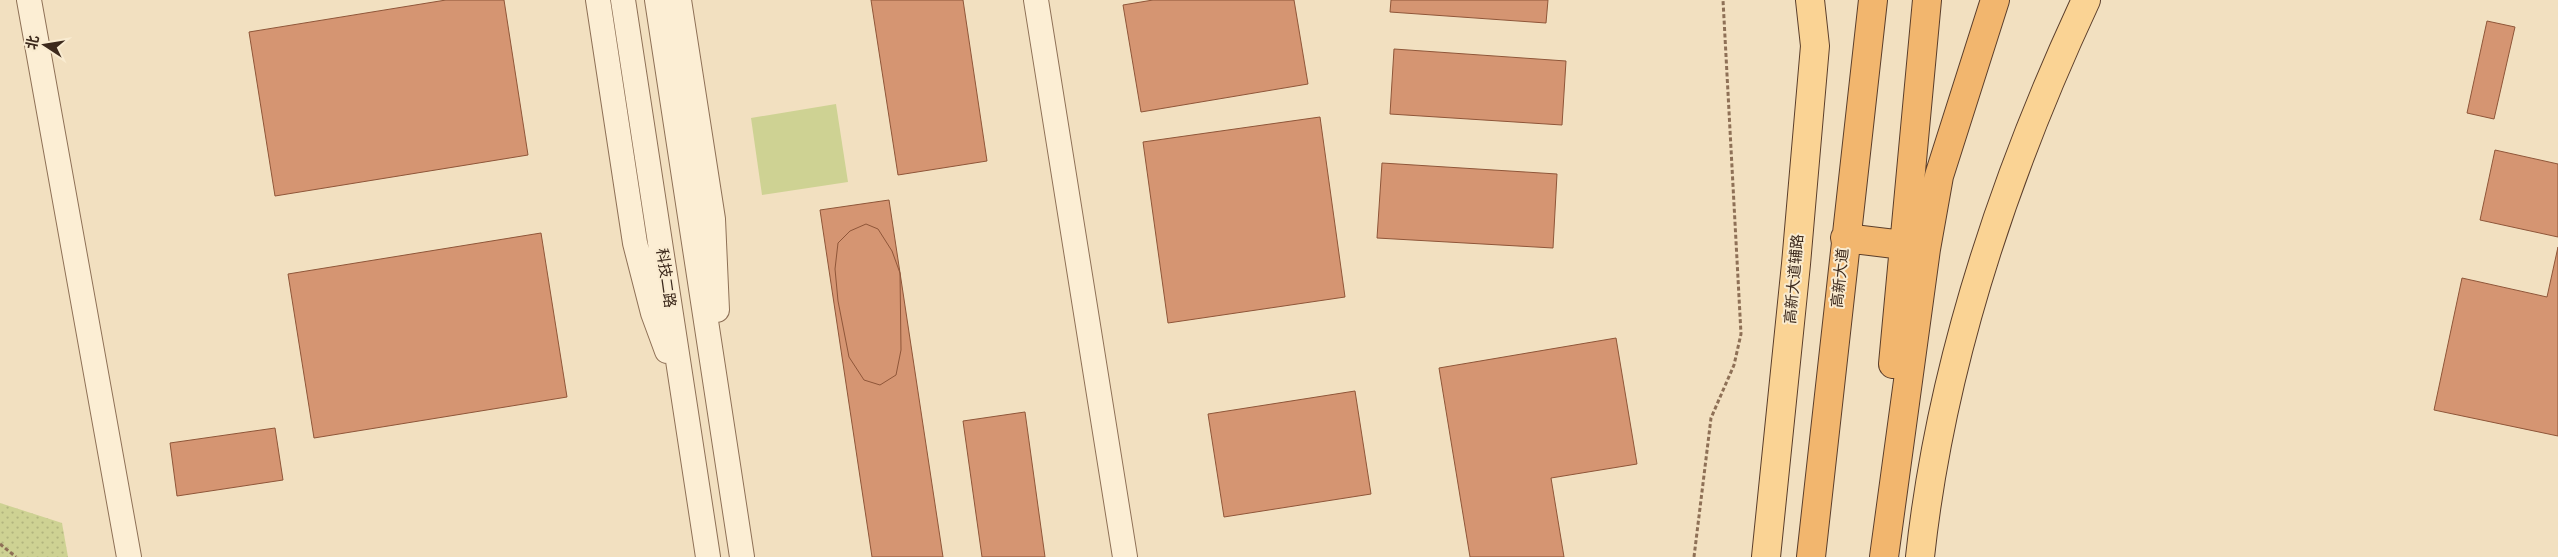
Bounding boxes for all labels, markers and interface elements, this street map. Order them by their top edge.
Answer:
north arrow [20,20,70,70]
text: 北 [22,34,43,51]
street label: 高新大道辅路 [1780,233,1807,325]
street label: 科技二路 [653,247,680,309]
street label: 高新大道 [1827,247,1852,309]

